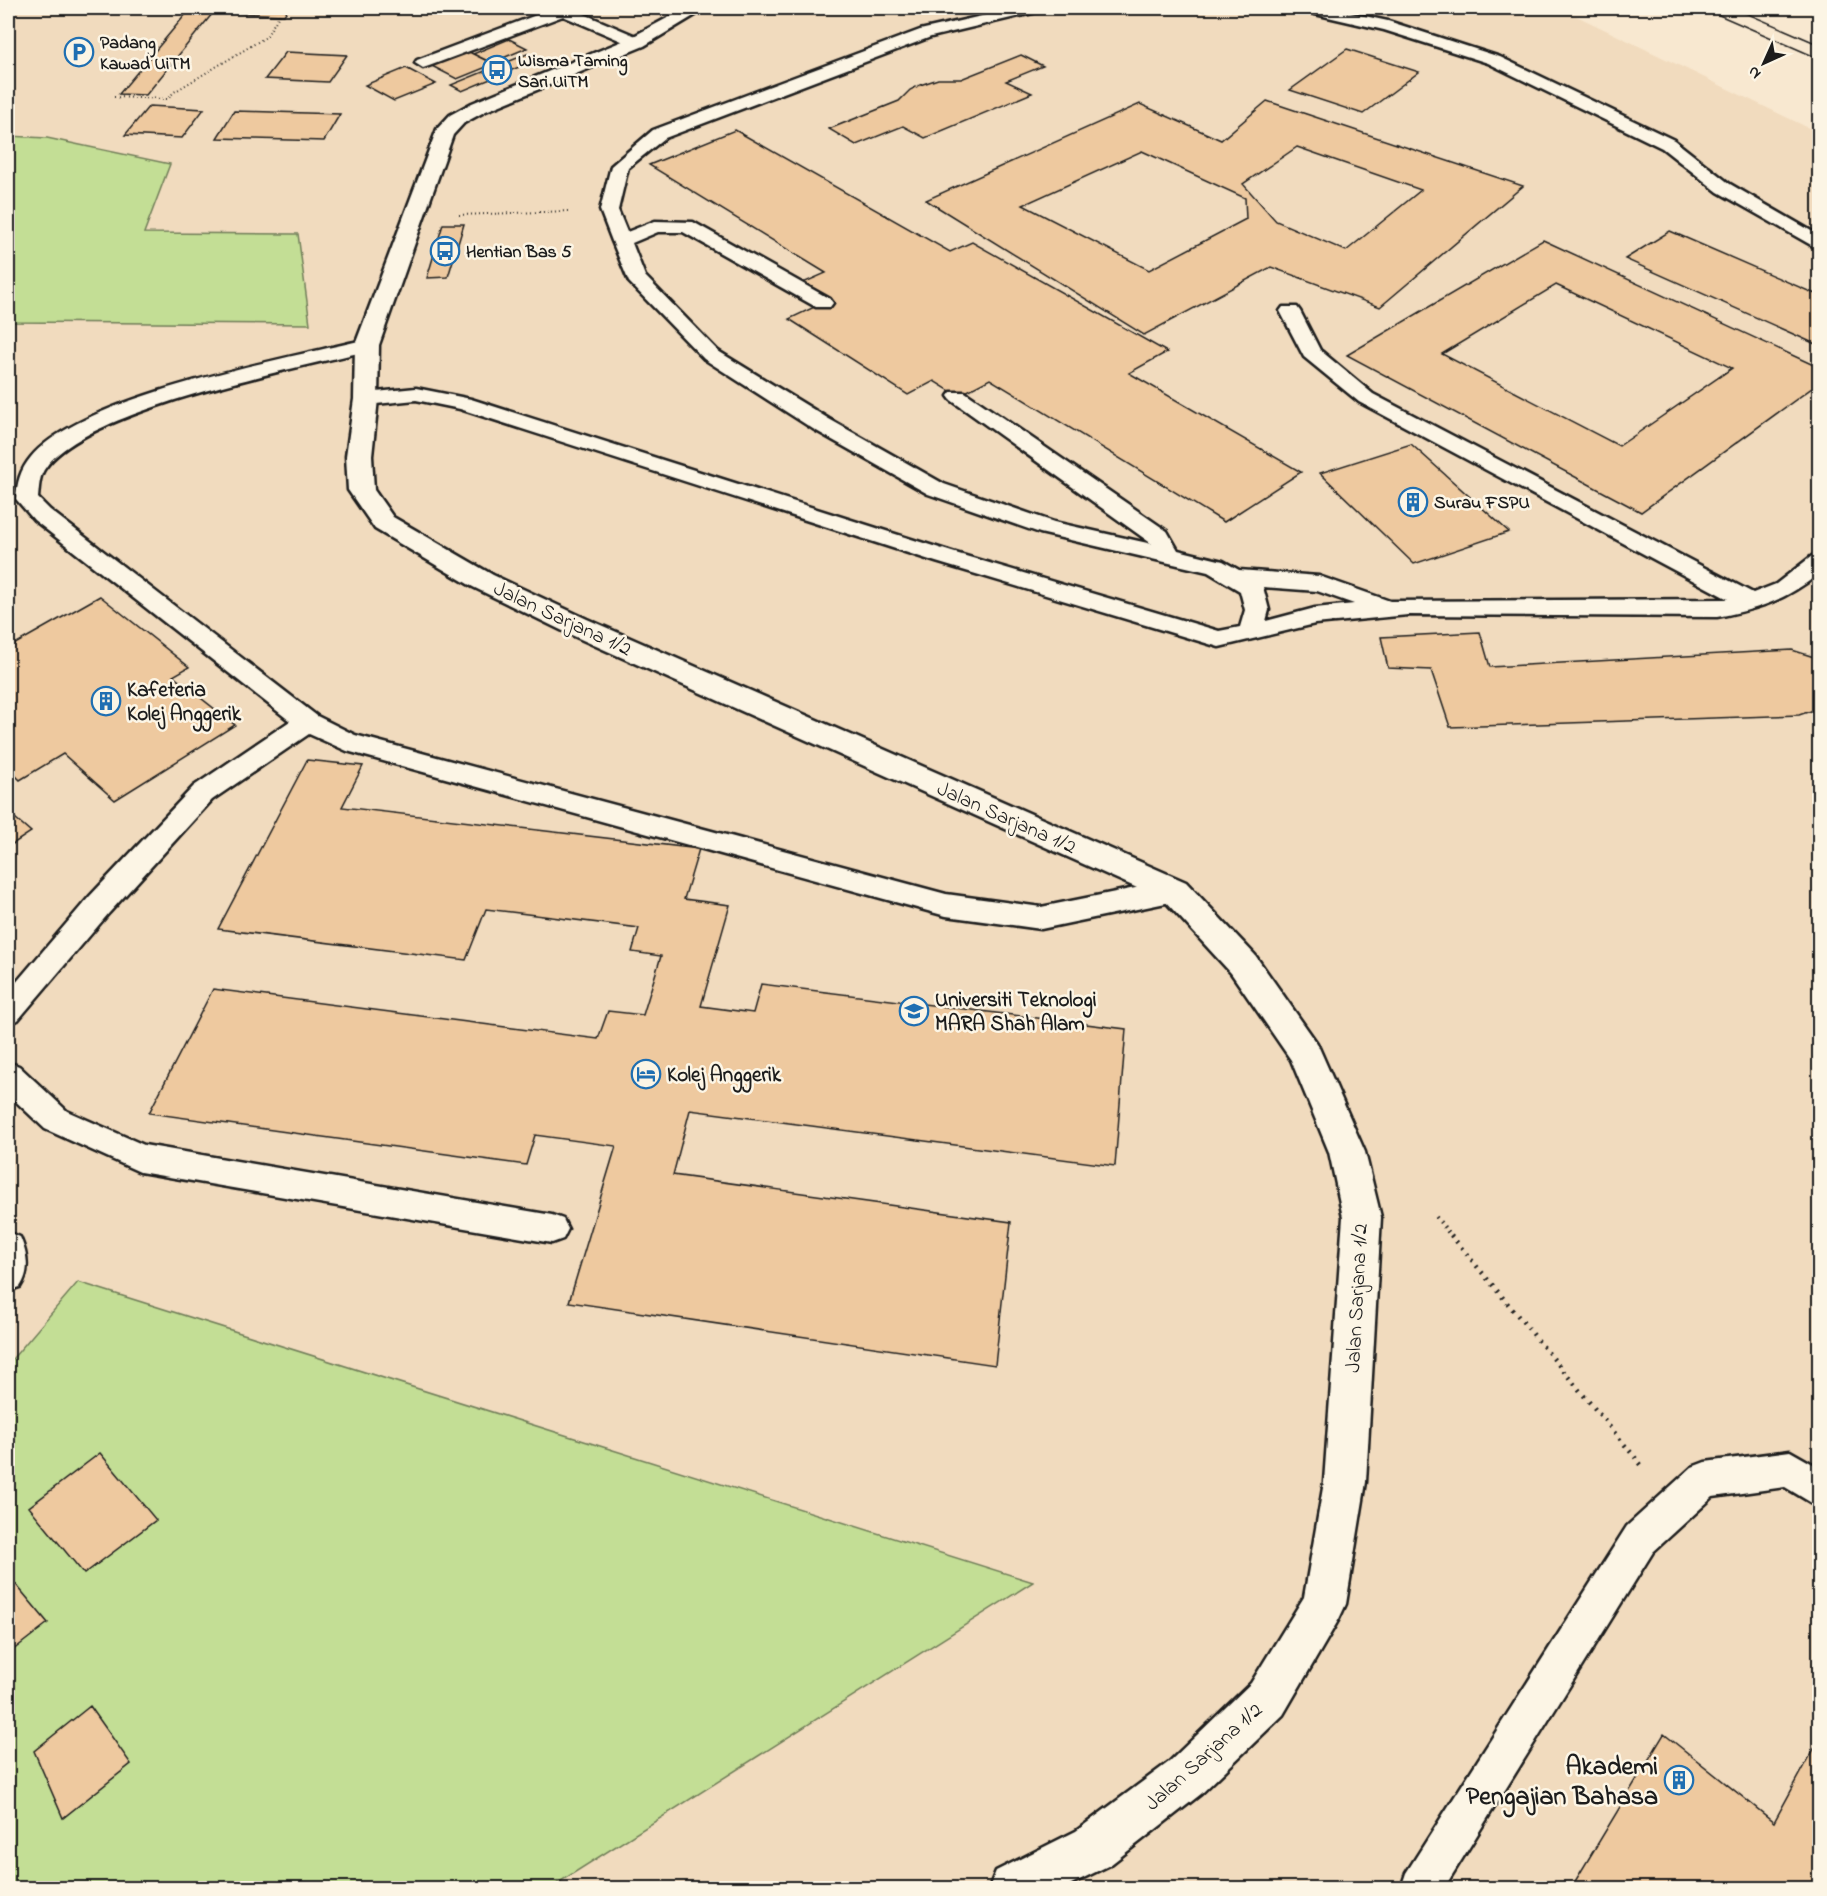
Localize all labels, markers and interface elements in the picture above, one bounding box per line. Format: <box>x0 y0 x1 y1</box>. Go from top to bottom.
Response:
place label: Padang Kawad UiTM <box>100 31 191 78</box>
north arrow <box>1734 33 1794 93</box>
parking icon: Padang Kawad UiTM <box>63 36 95 68</box>
place label: Wisma Taming Sari UiTM <box>518 49 628 96</box>
bus stop icon: Wisma Taming Sari UiTM <box>481 54 513 86</box>
text: N <box>1742 60 1767 85</box>
bus stop icon: Hentian Bas 5 <box>429 235 461 267</box>
place label: Hentian Bas 5 <box>466 240 572 266</box>
building icon: Surau FSPU <box>1397 486 1429 518</box>
place label: Surau FSPU <box>1434 491 1530 517</box>
street label: Jalan Sarjana 1/2 <box>488 575 636 665</box>
place label: Kafeteria Kolej Anggerik <box>127 676 242 732</box>
building icon: Kafeteria Kolej Anggerik <box>90 685 122 717</box>
street label: Jalan Sarjana 1/2 <box>932 775 1081 863</box>
place label: Universiti Teknologi MARA Shah Alam <box>935 986 1097 1040</box>
school or university icon: Universiti Teknologi MARA Shah Alam <box>898 995 930 1027</box>
hotel icon: Kolej Anggerik <box>630 1058 662 1090</box>
place label: Kolej Anggerik <box>667 1061 782 1093</box>
street label: Jalan Sarjana 1/2 <box>1339 1223 1377 1374</box>
street label: Jalan Sarjana 1/2 <box>1139 1696 1270 1819</box>
place label: Akademi Pengajian Bahasa <box>1466 1749 1658 1818</box>
building icon: Akademi Pengajian Bahasa <box>1663 1764 1695 1796</box>

